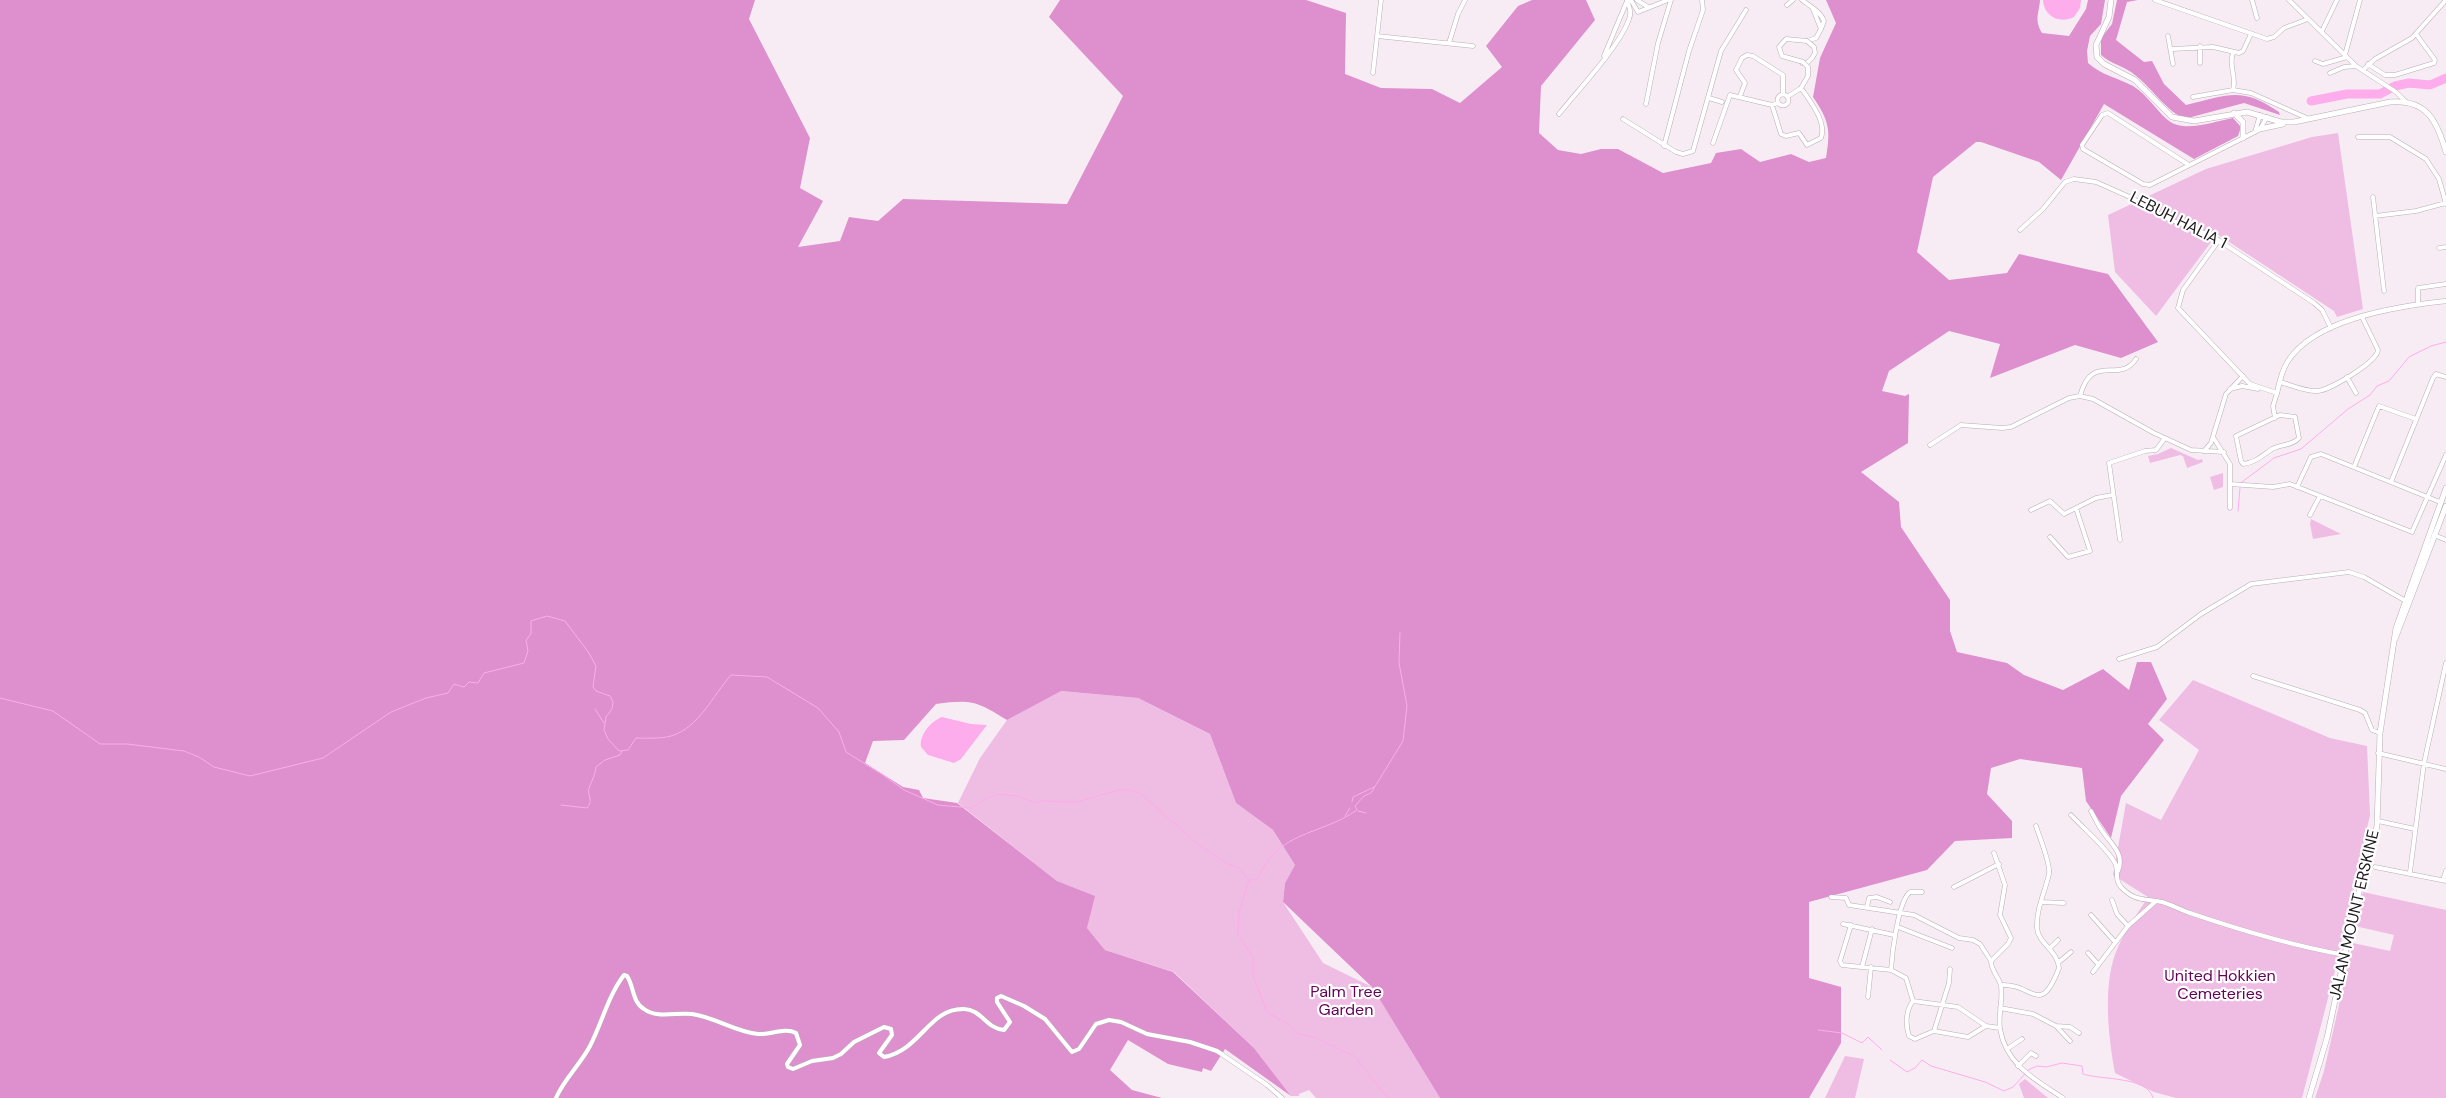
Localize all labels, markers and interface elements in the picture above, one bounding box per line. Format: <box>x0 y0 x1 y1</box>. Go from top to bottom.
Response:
street label: LEBUH HALIA 1 <box>2126 188 2230 254</box>
street label: JALAN MOUNT ERSKINE <box>2326 828 2384 1002</box>
park label: United Hokkien Cemeteries <box>2164 967 2276 1005</box>
park label: Palm Tree Garden <box>1310 983 1382 1021</box>

